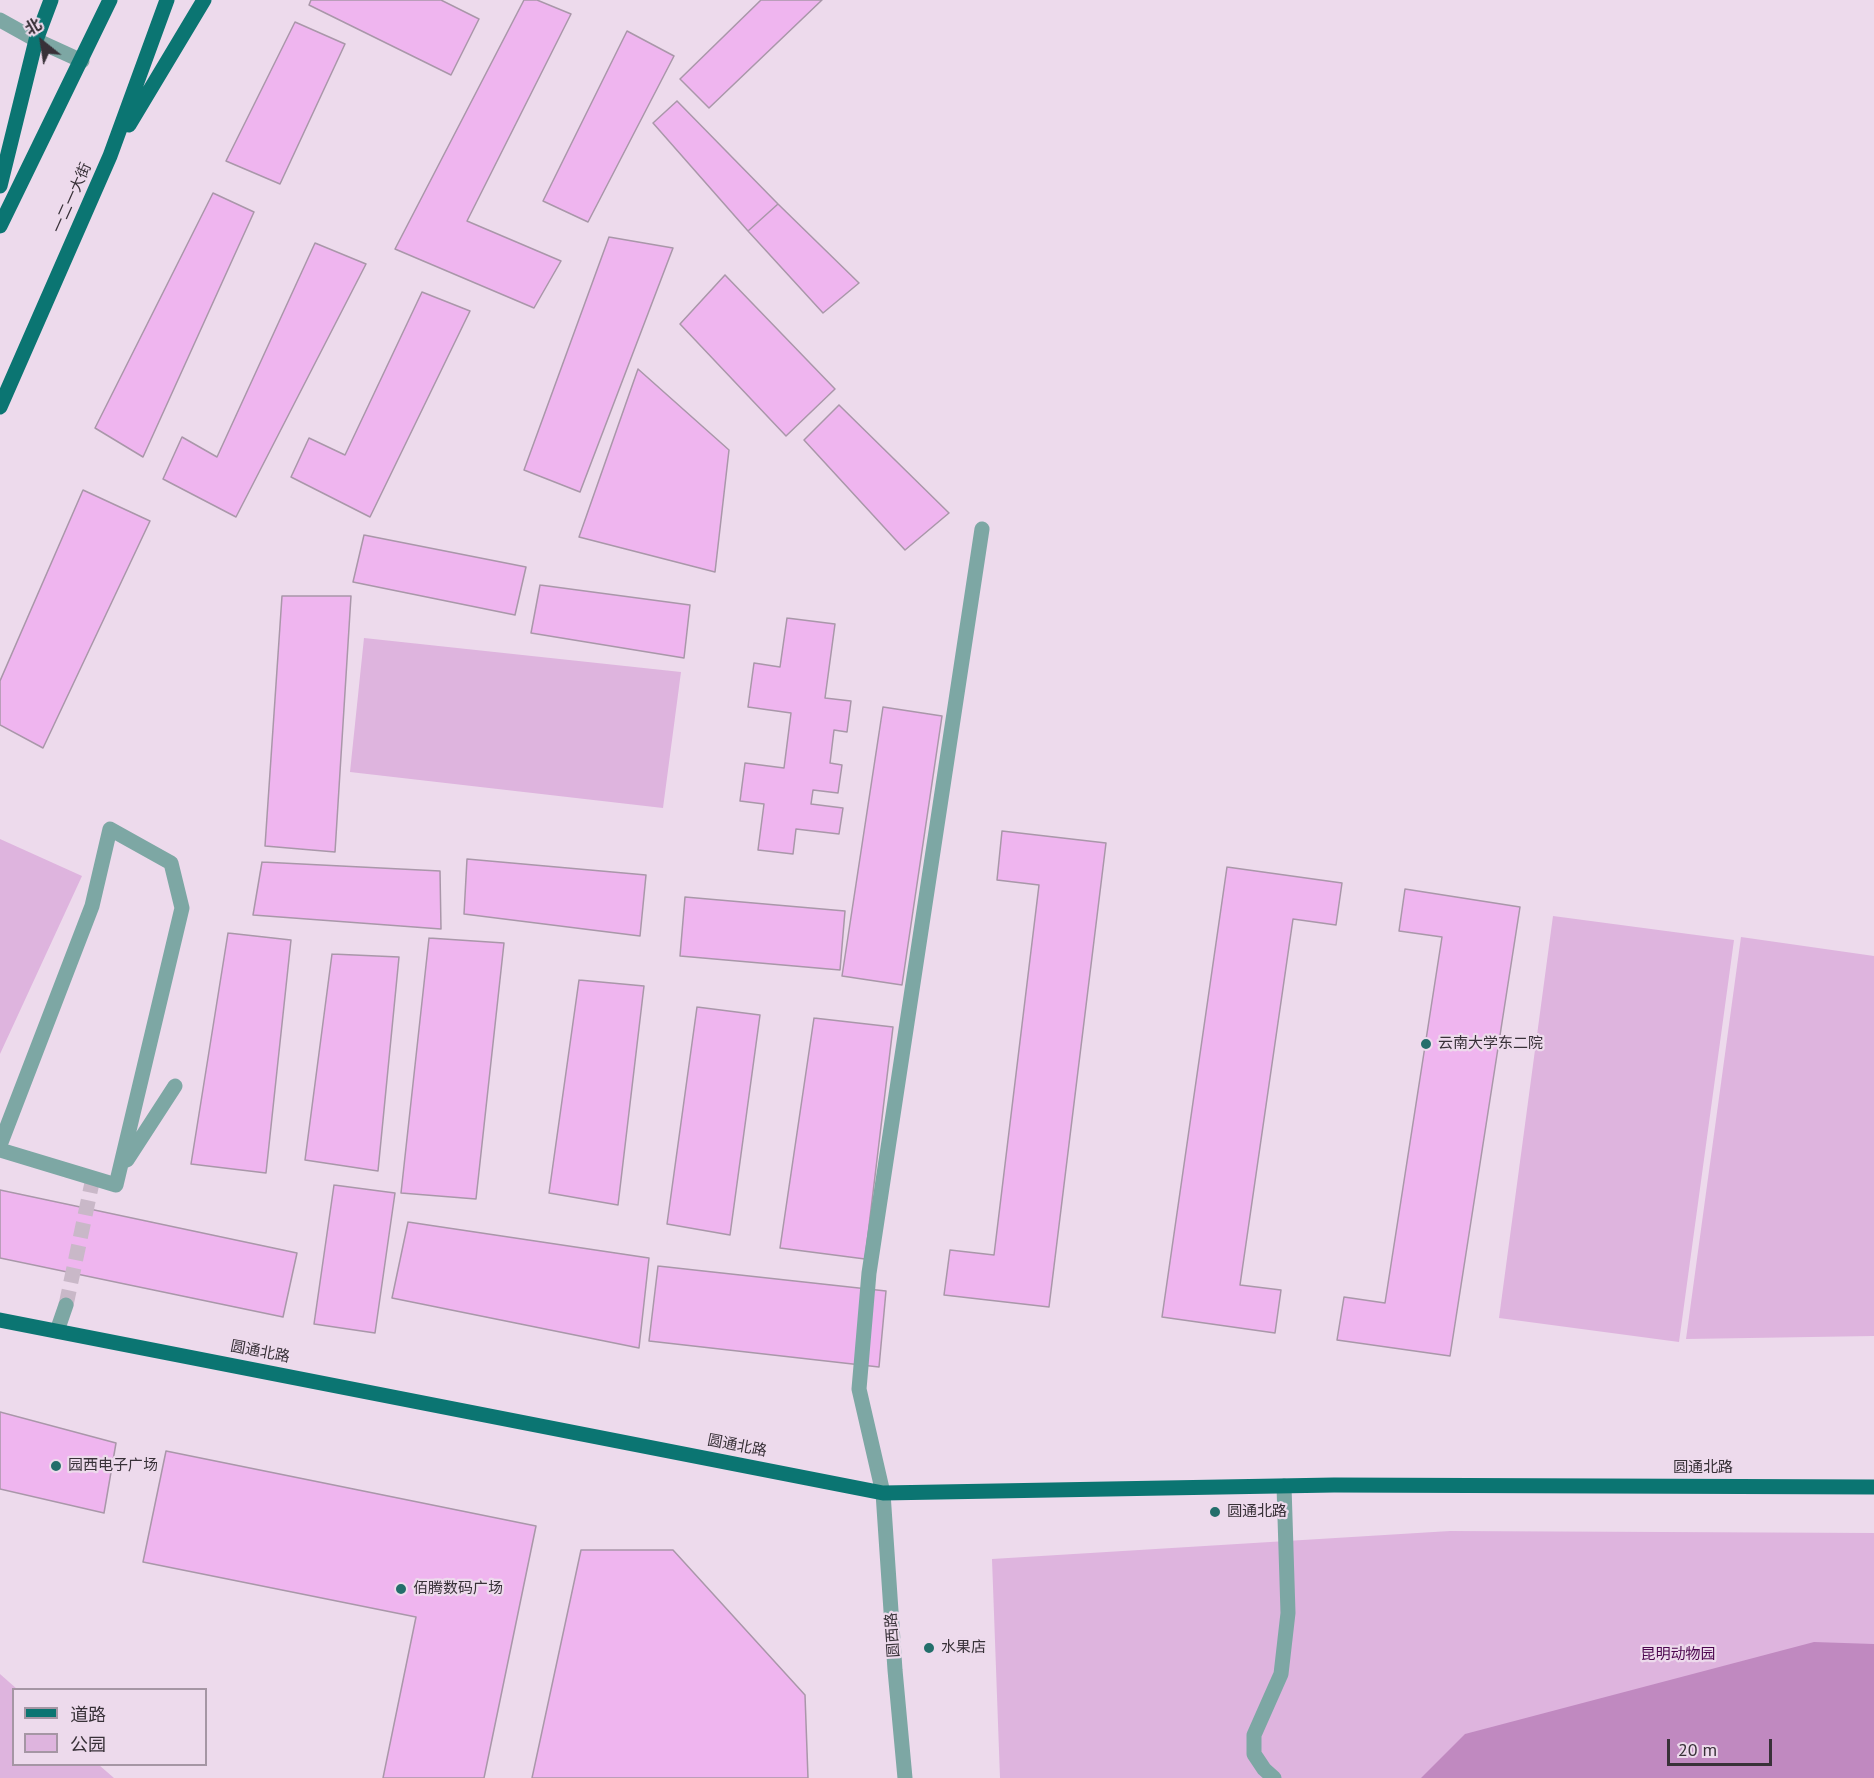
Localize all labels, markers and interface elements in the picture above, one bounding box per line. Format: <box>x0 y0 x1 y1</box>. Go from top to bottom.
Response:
north arrow <box>12 12 72 72</box>
text: 北 <box>21 14 45 39</box>
street label: 一二一大街 <box>49 160 95 236</box>
place label: 云南大学东二院 <box>1438 1035 1543 1053</box>
marker: 云南大学东二院 <box>1419 1037 1433 1051</box>
street label: 圆通北路 <box>229 1337 291 1367</box>
street label: 圆通北路 <box>706 1431 768 1461</box>
place label: 园西电子广场 <box>68 1457 158 1475</box>
marker: 园西电子广场 <box>49 1459 63 1473</box>
street label: 圆通北路 <box>1673 1459 1733 1477</box>
place label: 圆通北路 <box>1227 1503 1287 1521</box>
marker: 圆通北路 <box>1208 1505 1222 1519</box>
place label: 佰腾数码广场 <box>413 1580 503 1598</box>
marker: 佰腾数码广场 <box>394 1582 408 1596</box>
street label: 圆西路 <box>882 1612 904 1658</box>
place label: 水果店 <box>941 1639 986 1657</box>
marker: 水果店 <box>922 1641 936 1655</box>
park label: 昆明动物园 <box>1641 1646 1715 1664</box>
legend <box>12 1688 207 1766</box>
text: 道路 <box>70 1703 106 1726</box>
scale bar <box>1670 1727 1775 1765</box>
text: 公园 <box>70 1733 106 1756</box>
text: 20 m <box>1678 1738 1717 1761</box>

